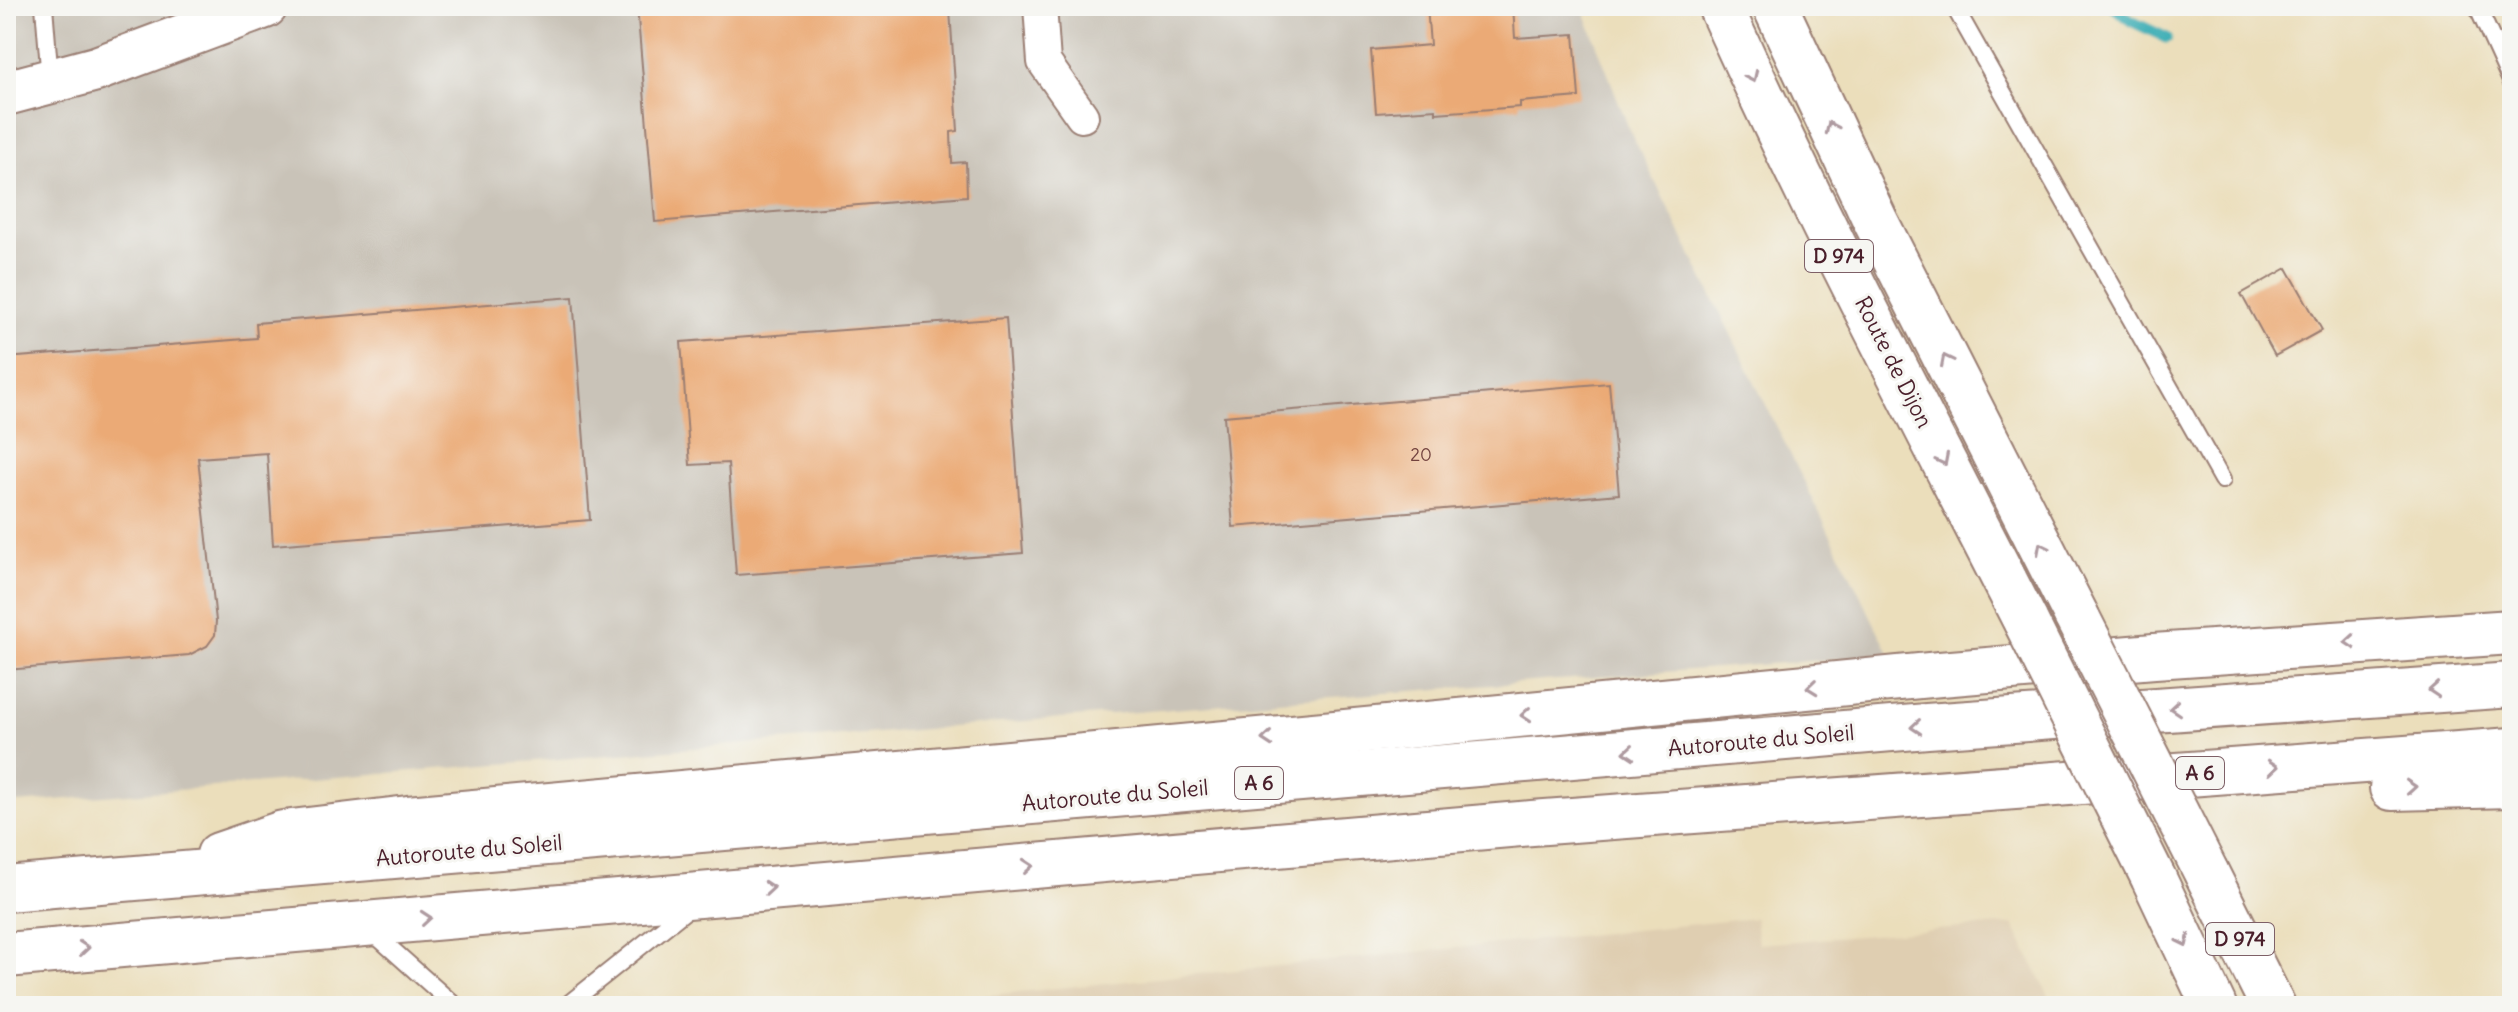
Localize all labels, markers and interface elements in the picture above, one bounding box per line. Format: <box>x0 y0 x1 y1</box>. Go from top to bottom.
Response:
one-way arrow <box>1742 69 1758 83</box>
one-way arrow <box>1825 120 1841 135</box>
road number: D 974 <box>1805 240 1873 272</box>
street label: Route de Dijon <box>1849 292 1939 432</box>
one-way arrow <box>1940 353 1955 368</box>
house number: 20 <box>1410 443 1432 466</box>
one-way arrow <box>1934 451 1949 466</box>
one-way arrow <box>2036 542 2051 556</box>
one-way arrow <box>2343 633 2356 650</box>
one-way arrow <box>1805 679 1818 696</box>
one-way arrow <box>2427 681 2440 698</box>
one-way arrow <box>2168 699 2181 716</box>
one-way arrow <box>1519 706 1532 723</box>
street label: Autoroute du Soleil <box>1667 718 1855 762</box>
one-way arrow <box>1909 718 1922 735</box>
one-way arrow <box>1260 730 1273 747</box>
one-way arrow <box>1622 743 1635 760</box>
road number: A 6 <box>2176 757 2224 789</box>
one-way arrow <box>2267 759 2280 776</box>
road number: A 6 <box>1235 767 1283 799</box>
street label: Autoroute du Soleil <box>1021 773 1209 817</box>
one-way arrow <box>2405 779 2418 796</box>
street label: Autoroute du Soleil <box>375 828 563 872</box>
one-way arrow <box>1022 858 1035 875</box>
one-way arrow <box>763 880 776 897</box>
one-way arrow <box>420 910 433 927</box>
road number: D 974 <box>2206 923 2274 955</box>
one-way arrow <box>2174 933 2189 948</box>
one-way arrow <box>78 940 91 957</box>

